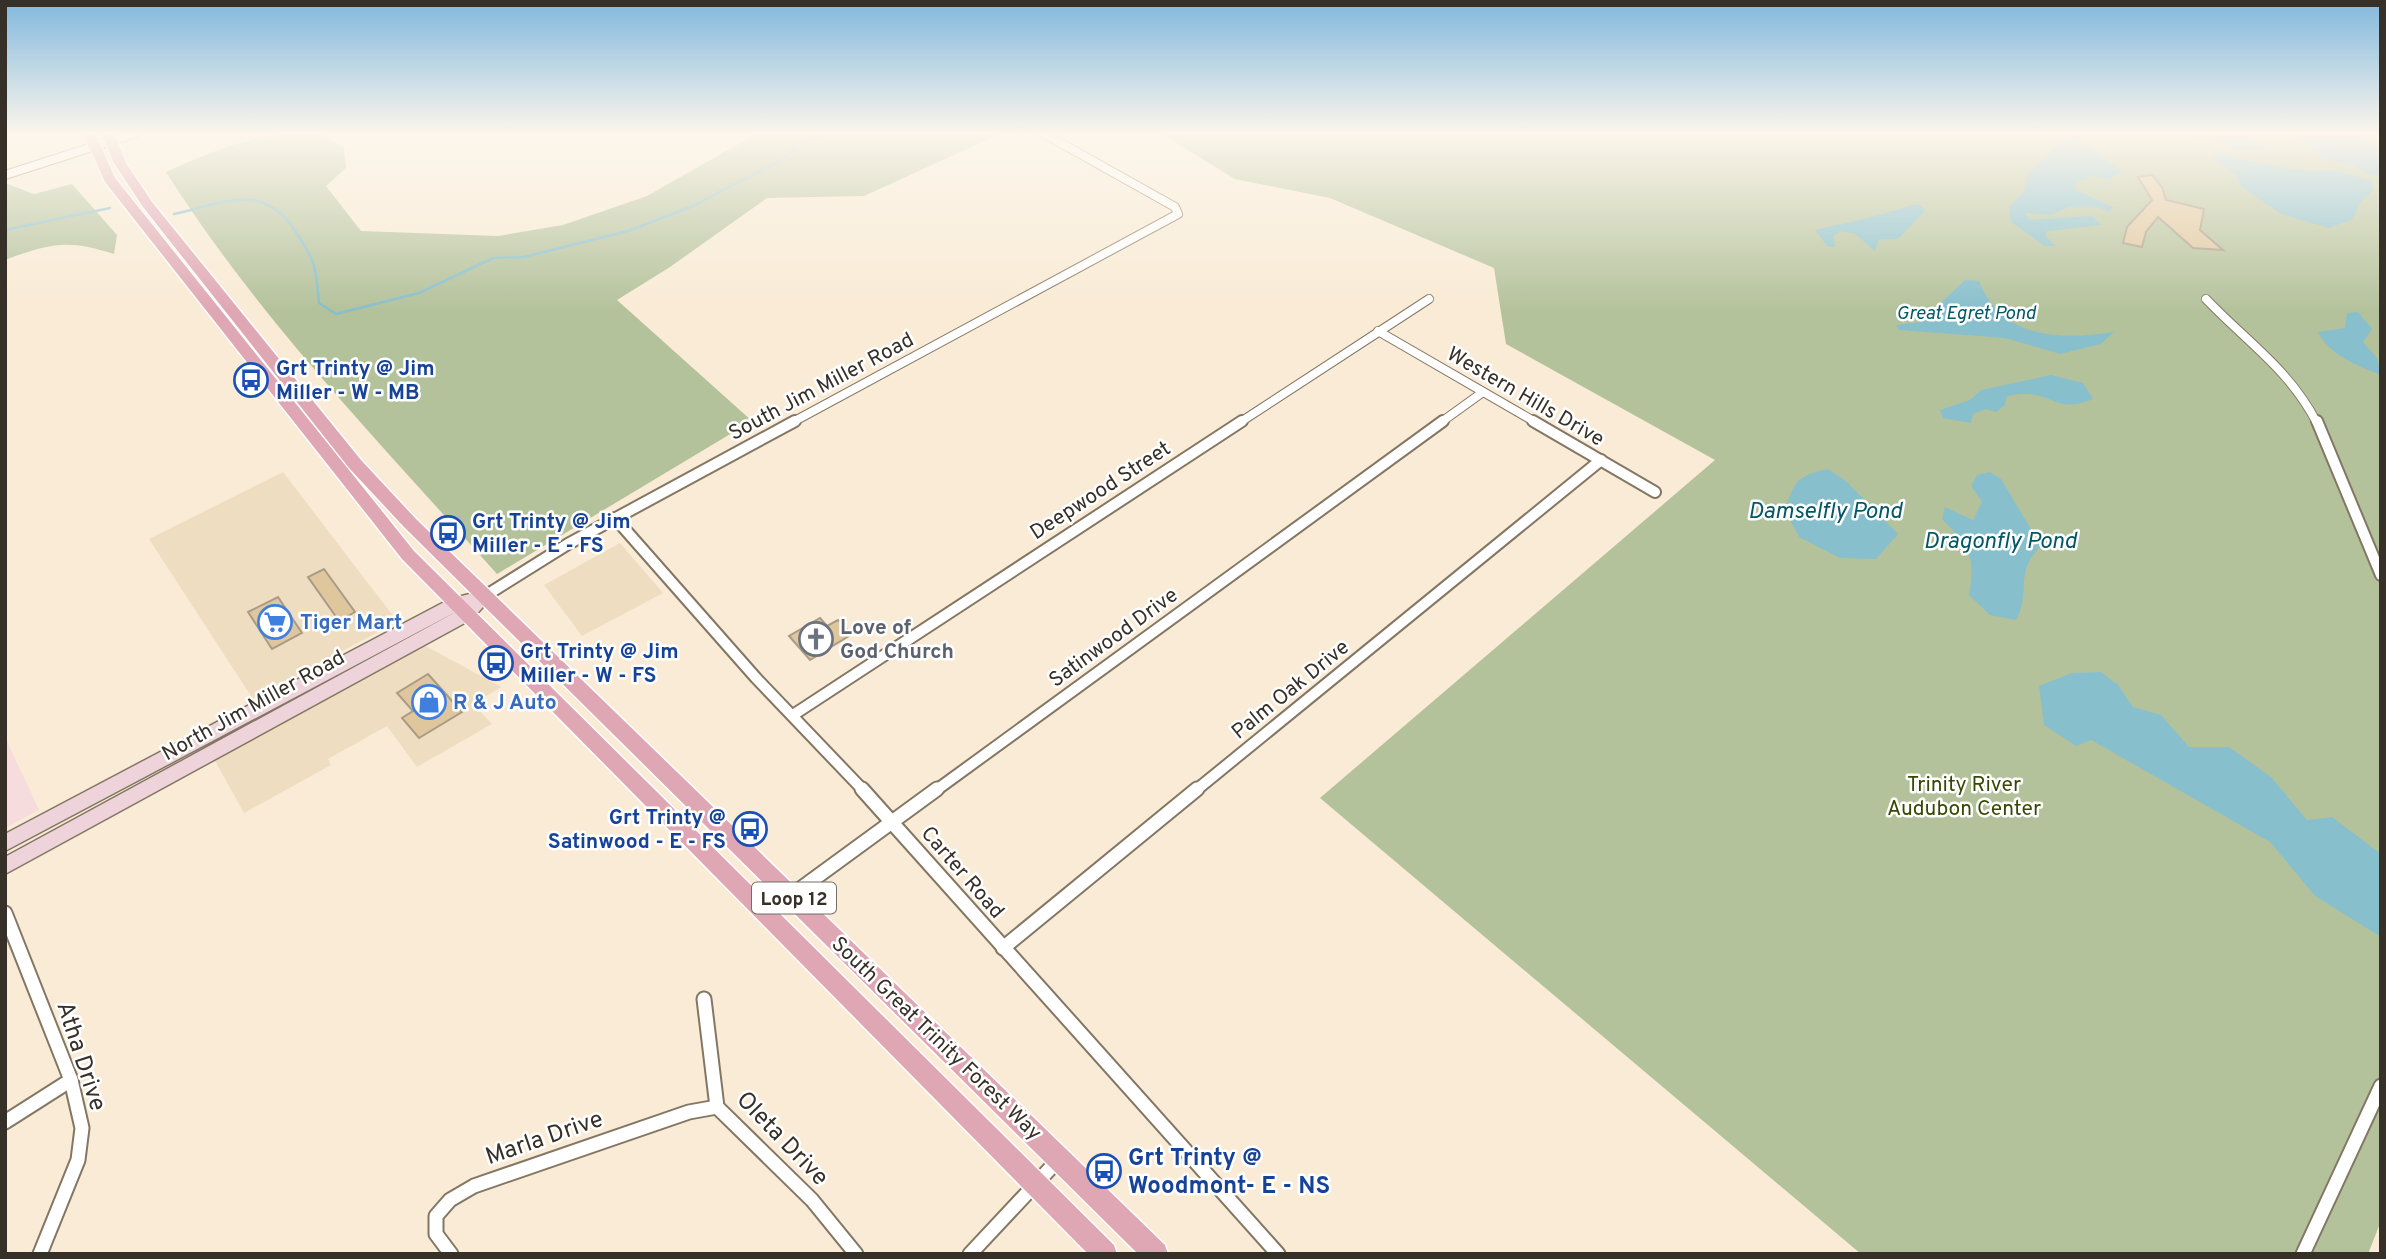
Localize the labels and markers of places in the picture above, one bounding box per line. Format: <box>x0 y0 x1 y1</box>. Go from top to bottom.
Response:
place label: Grt Trinty @ Jim Miller - W - MB <box>276 356 435 407</box>
bus stop icon: Grt Trinty @ Jim Miller - W - MB <box>232 361 270 399</box>
place label: Grt Trinty @ Jim Miller - E - FS <box>472 509 631 560</box>
bus stop icon: Grt Trinty @ Jim Miller - E - FS <box>429 514 467 552</box>
supermarket icon: Tiger Mart <box>256 603 294 641</box>
place label: Tiger Mart <box>300 610 402 637</box>
place label: Love of God Church <box>840 615 954 666</box>
church icon: Love of God Church <box>797 620 835 658</box>
place label: Grt Trinty @ Jim Miller - W - FS <box>520 639 679 690</box>
bus stop icon: Grt Trinty @ Jim Miller - W - FS <box>477 644 515 682</box>
shop icon: R & J Auto <box>410 683 448 721</box>
place label: R & J Auto <box>453 690 557 717</box>
place label: Grt Trinty @ Satinwood - E - FS <box>548 805 726 856</box>
bus stop icon: Grt Trinty @ Satinwood - E - FS <box>731 810 769 848</box>
place label: Grt Trinty @ Woodmont- E - NS <box>1128 1144 1330 1202</box>
bus stop icon: Grt Trinty @ Woodmont- E - NS <box>1085 1152 1123 1190</box>

